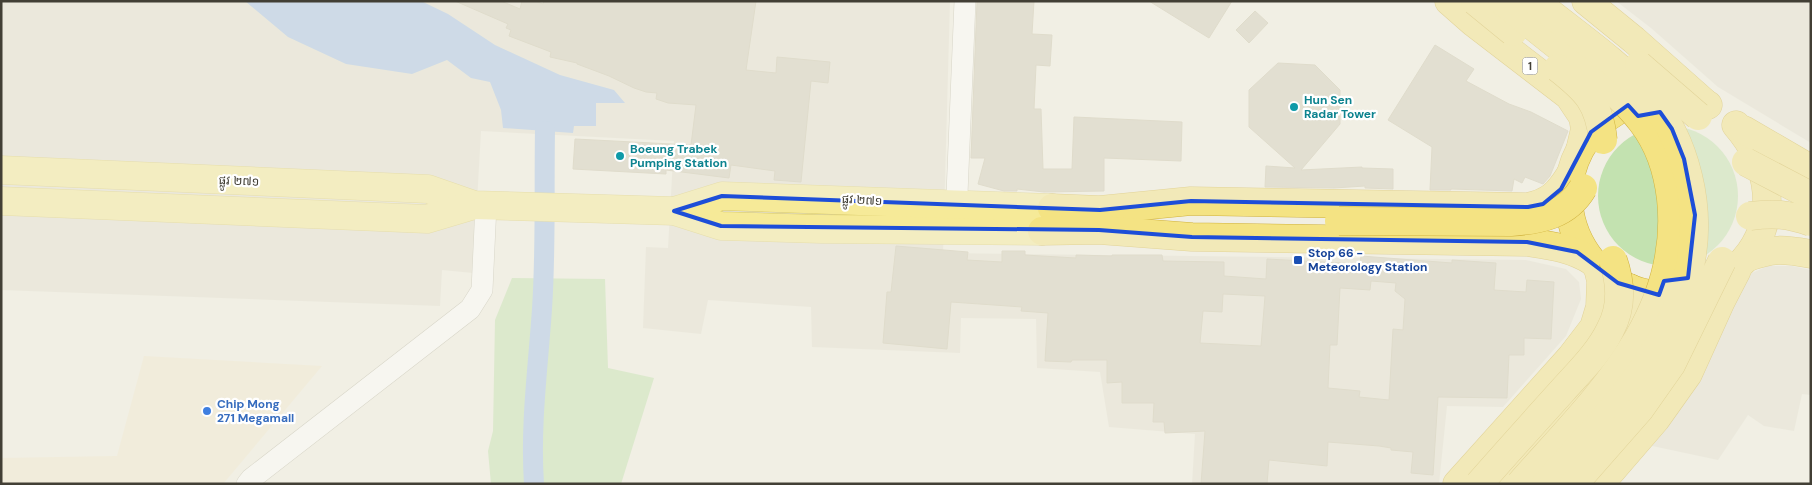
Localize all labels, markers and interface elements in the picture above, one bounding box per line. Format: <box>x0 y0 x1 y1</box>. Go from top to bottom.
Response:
road number: 1 <box>1522 58 1538 74</box>
place label: Hun Sen Radar Tower <box>1304 92 1376 122</box>
marker: Hun Sen Radar Tower <box>1288 101 1300 113</box>
place label: Boeung Trabek Pumping Station <box>630 141 727 171</box>
marker: Boeung Trabek Pumping Station <box>614 150 626 162</box>
street label: ផ្លូវ ២៧១ <box>218 172 260 192</box>
street label: ផ្លូវ ២៧១ <box>841 191 883 212</box>
place label: Stop 66 - Meteorology Station <box>1308 245 1427 275</box>
marker: Stop 66 - Meteorology Station <box>1292 254 1304 266</box>
place label: Chip Mong 271 Megamall <box>217 396 294 426</box>
marker: Chip Mong 271 Megamall <box>201 405 213 417</box>

